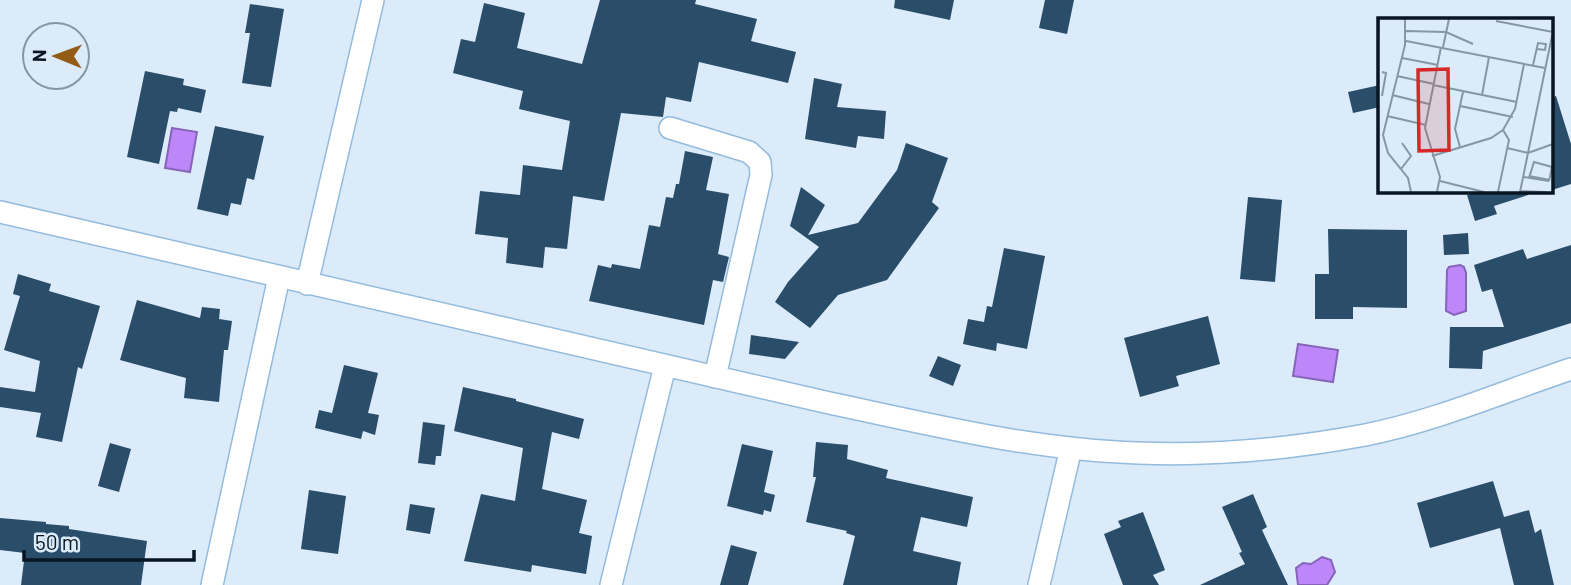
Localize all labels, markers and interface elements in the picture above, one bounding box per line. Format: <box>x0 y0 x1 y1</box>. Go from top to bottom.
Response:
inset map <box>1378 18 1554 192</box>
north arrow <box>21 21 91 91</box>
text: N <box>27 49 50 62</box>
scale bar <box>24 518 194 562</box>
text: 50 m <box>35 529 79 554</box>

